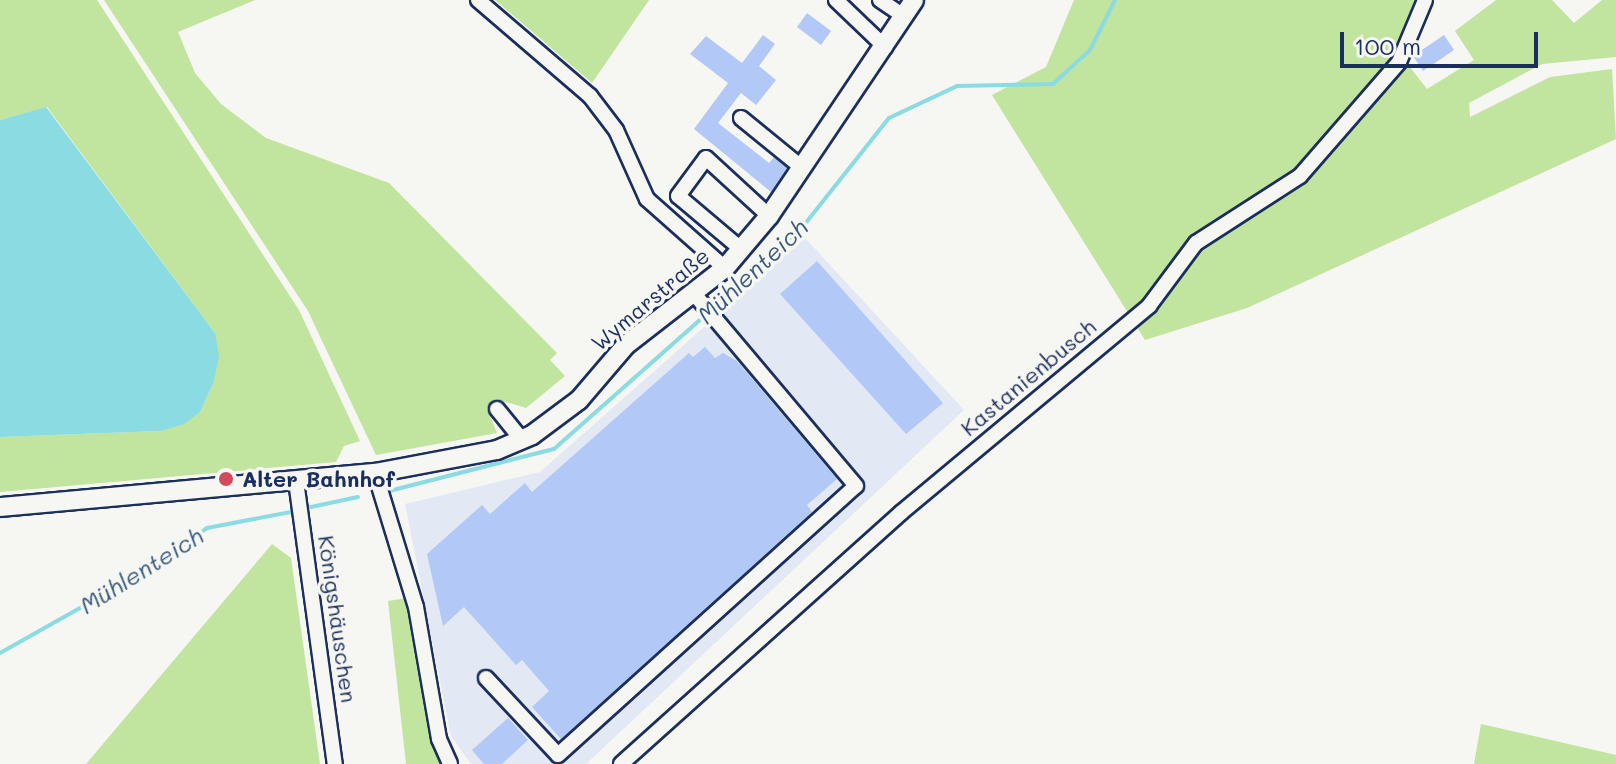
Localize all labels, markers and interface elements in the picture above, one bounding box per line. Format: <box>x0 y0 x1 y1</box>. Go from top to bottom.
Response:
scale bar <box>1344 16 1542 66</box>
text: 100 m <box>1354 30 1421 61</box>
water label: Mühlenteich <box>691 213 813 329</box>
street label: Wymarstraße <box>586 242 714 356</box>
street label: Kastanienbusch <box>955 313 1101 441</box>
place label: Alter Bahnhof <box>242 466 395 492</box>
marker: Alter Bahnhof <box>217 470 235 488</box>
water label: Mühlenteich <box>74 521 208 619</box>
street label: Königshäuschen <box>313 534 363 704</box>

